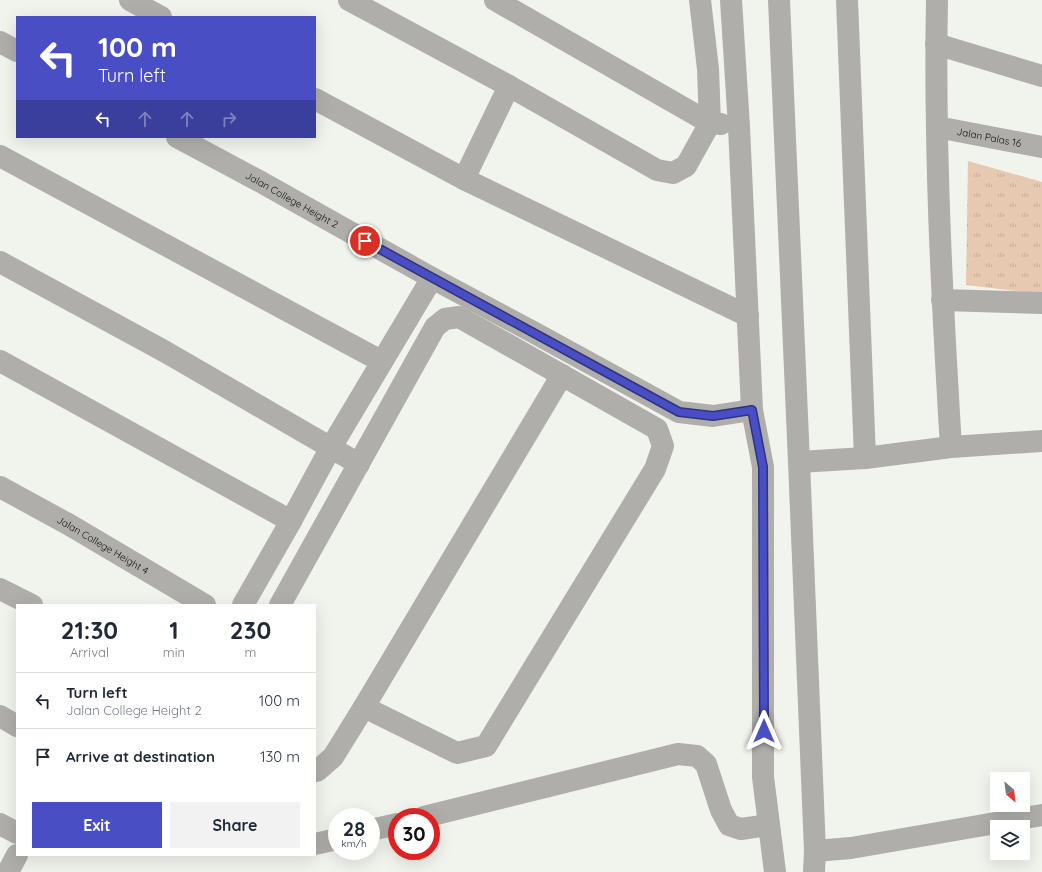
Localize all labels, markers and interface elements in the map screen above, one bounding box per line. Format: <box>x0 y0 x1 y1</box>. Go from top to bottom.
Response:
text: 100 m <box>98 29 177 64</box>
icon: left <box>32 32 84 84</box>
text: Turn left <box>98 64 166 87</box>
icon: left <box>92 108 114 130</box>
icon: ahead <box>134 108 156 130</box>
icon: ahead <box>176 108 198 130</box>
icon: right <box>218 108 240 130</box>
street label: Jalan Palas 16 <box>956 124 1023 150</box>
street label: Jalan College Height 2 <box>243 169 341 231</box>
pin <box>348 224 382 258</box>
icon: arrive <box>354 230 376 252</box>
street label: Jalan College Height 4 <box>55 513 151 577</box>
text: 21:30 <box>61 615 118 645</box>
text: 1 <box>169 615 179 645</box>
text: 230 <box>230 615 271 645</box>
text: Arrival <box>70 644 109 660</box>
text: min <box>163 644 185 660</box>
text: m <box>245 644 256 660</box>
text: Turn left <box>66 683 128 702</box>
icon: left <box>32 690 54 712</box>
text: 100 m <box>259 691 300 710</box>
text: Jalan College Height 2 <box>66 702 202 718</box>
position arrow <box>743 710 785 752</box>
icon: arrive <box>32 746 54 768</box>
text: Arrive at destination <box>66 747 215 766</box>
text: 130 m <box>260 747 300 766</box>
north arrow <box>990 772 1030 812</box>
map controls <box>990 772 1030 860</box>
button: Exit <box>32 802 162 848</box>
button: Share <box>170 802 300 848</box>
speed limit sign: 30 <box>388 808 440 860</box>
text: 28 <box>343 816 365 841</box>
button: layers <box>990 820 1030 860</box>
text: km/h <box>341 837 367 850</box>

